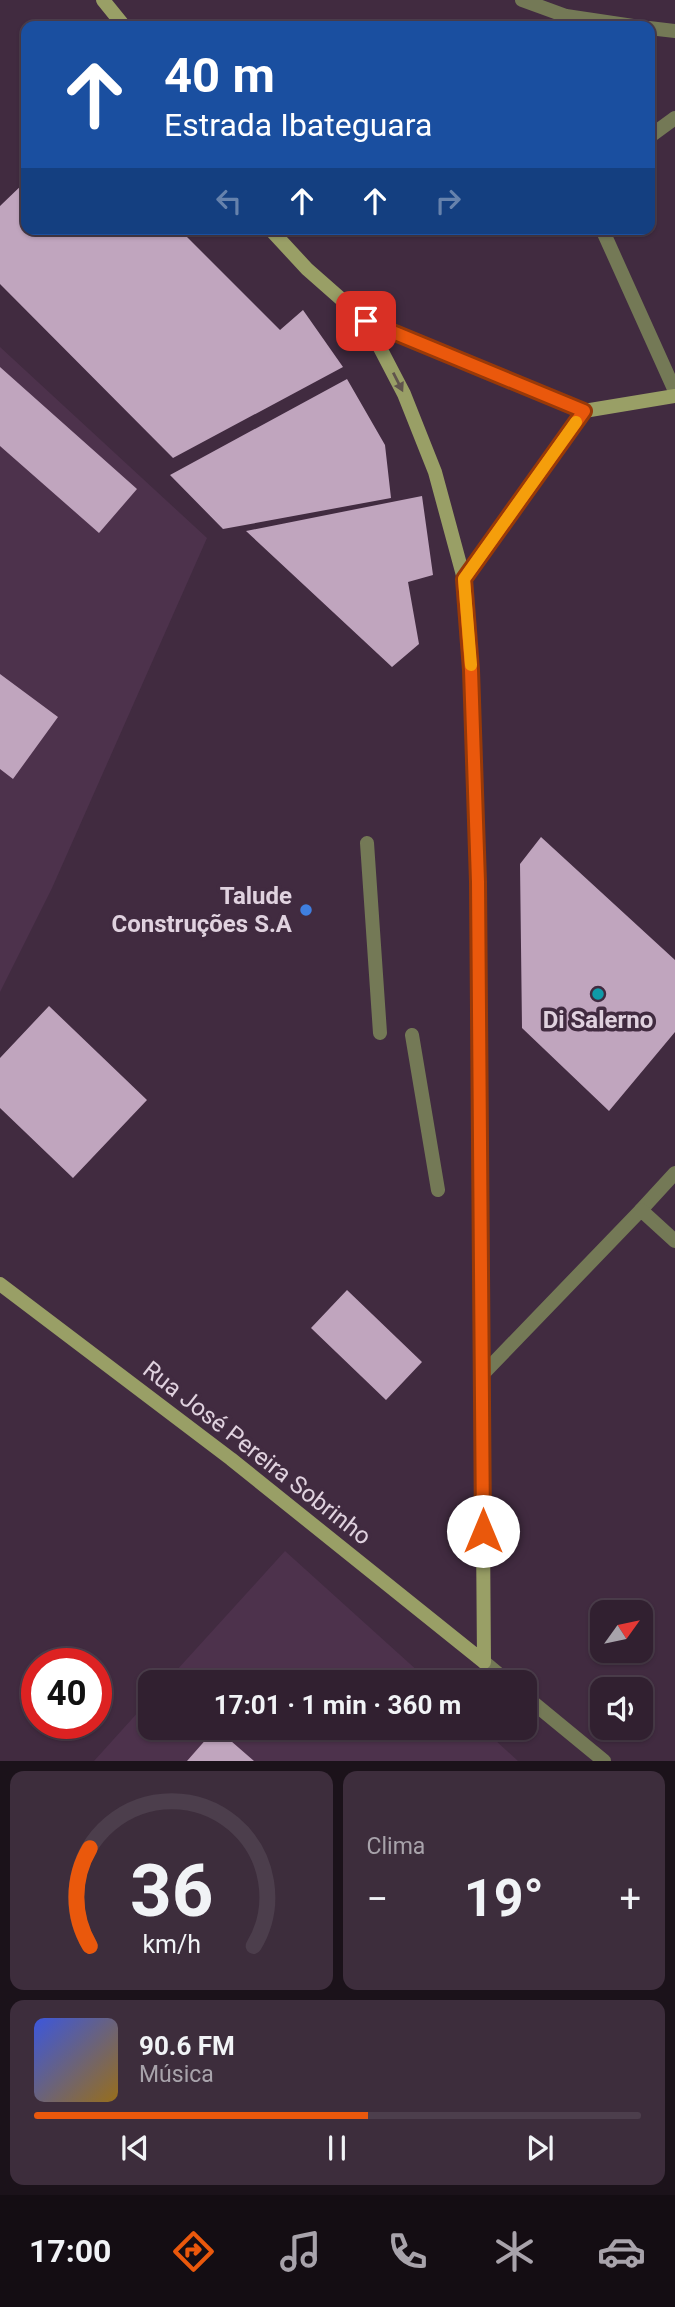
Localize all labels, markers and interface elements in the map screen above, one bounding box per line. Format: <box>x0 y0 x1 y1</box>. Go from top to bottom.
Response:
text: 40 m <box>164 47 275 104</box>
icon: ahead <box>49 49 140 140</box>
text: Estrada Ibateguara <box>164 106 432 144</box>
icon: left <box>210 182 248 220</box>
icon: ahead <box>283 182 321 220</box>
icon: ahead <box>356 182 394 220</box>
icon: right <box>429 182 467 220</box>
pin <box>336 291 396 351</box>
icon: arrive <box>347 302 385 340</box>
one-way arrow <box>392 372 403 392</box>
place label: Talude Construções S.A <box>111 882 293 938</box>
marker: Talude Construções S.A <box>298 902 314 918</box>
marker: Di Salerno <box>590 986 606 1002</box>
place label: Di Salerno <box>543 1006 653 1034</box>
street label: Rua José Pereira Sobrinho <box>137 1355 377 1551</box>
position arrow <box>446 1494 520 1568</box>
north arrow <box>590 1600 653 1662</box>
map controls <box>590 1600 653 1740</box>
speed limit sign: 40 <box>21 1648 112 1739</box>
button: sound <box>590 1677 653 1740</box>
text: 17:01 · 1 min · 360 m <box>214 1690 461 1720</box>
text: Clima <box>367 1833 425 1860</box>
text: 36 <box>129 1849 213 1935</box>
text: 19° <box>464 1868 544 1929</box>
text: − <box>367 1877 388 1921</box>
text: + <box>619 1877 641 1921</box>
text: km/h <box>142 1930 201 1959</box>
text: 90.6 FM <box>139 2031 235 2061</box>
text: Música <box>139 2061 214 2088</box>
icon: previous <box>116 2129 154 2167</box>
icon: pause <box>318 2129 356 2167</box>
icon: next <box>521 2129 559 2167</box>
icon: directions <box>169 2227 218 2276</box>
icon: music <box>276 2227 325 2276</box>
icon: phone <box>383 2227 432 2276</box>
icon: climate <box>490 2227 539 2276</box>
icon: car <box>597 2227 646 2276</box>
text: 17:00 <box>29 2232 111 2270</box>

